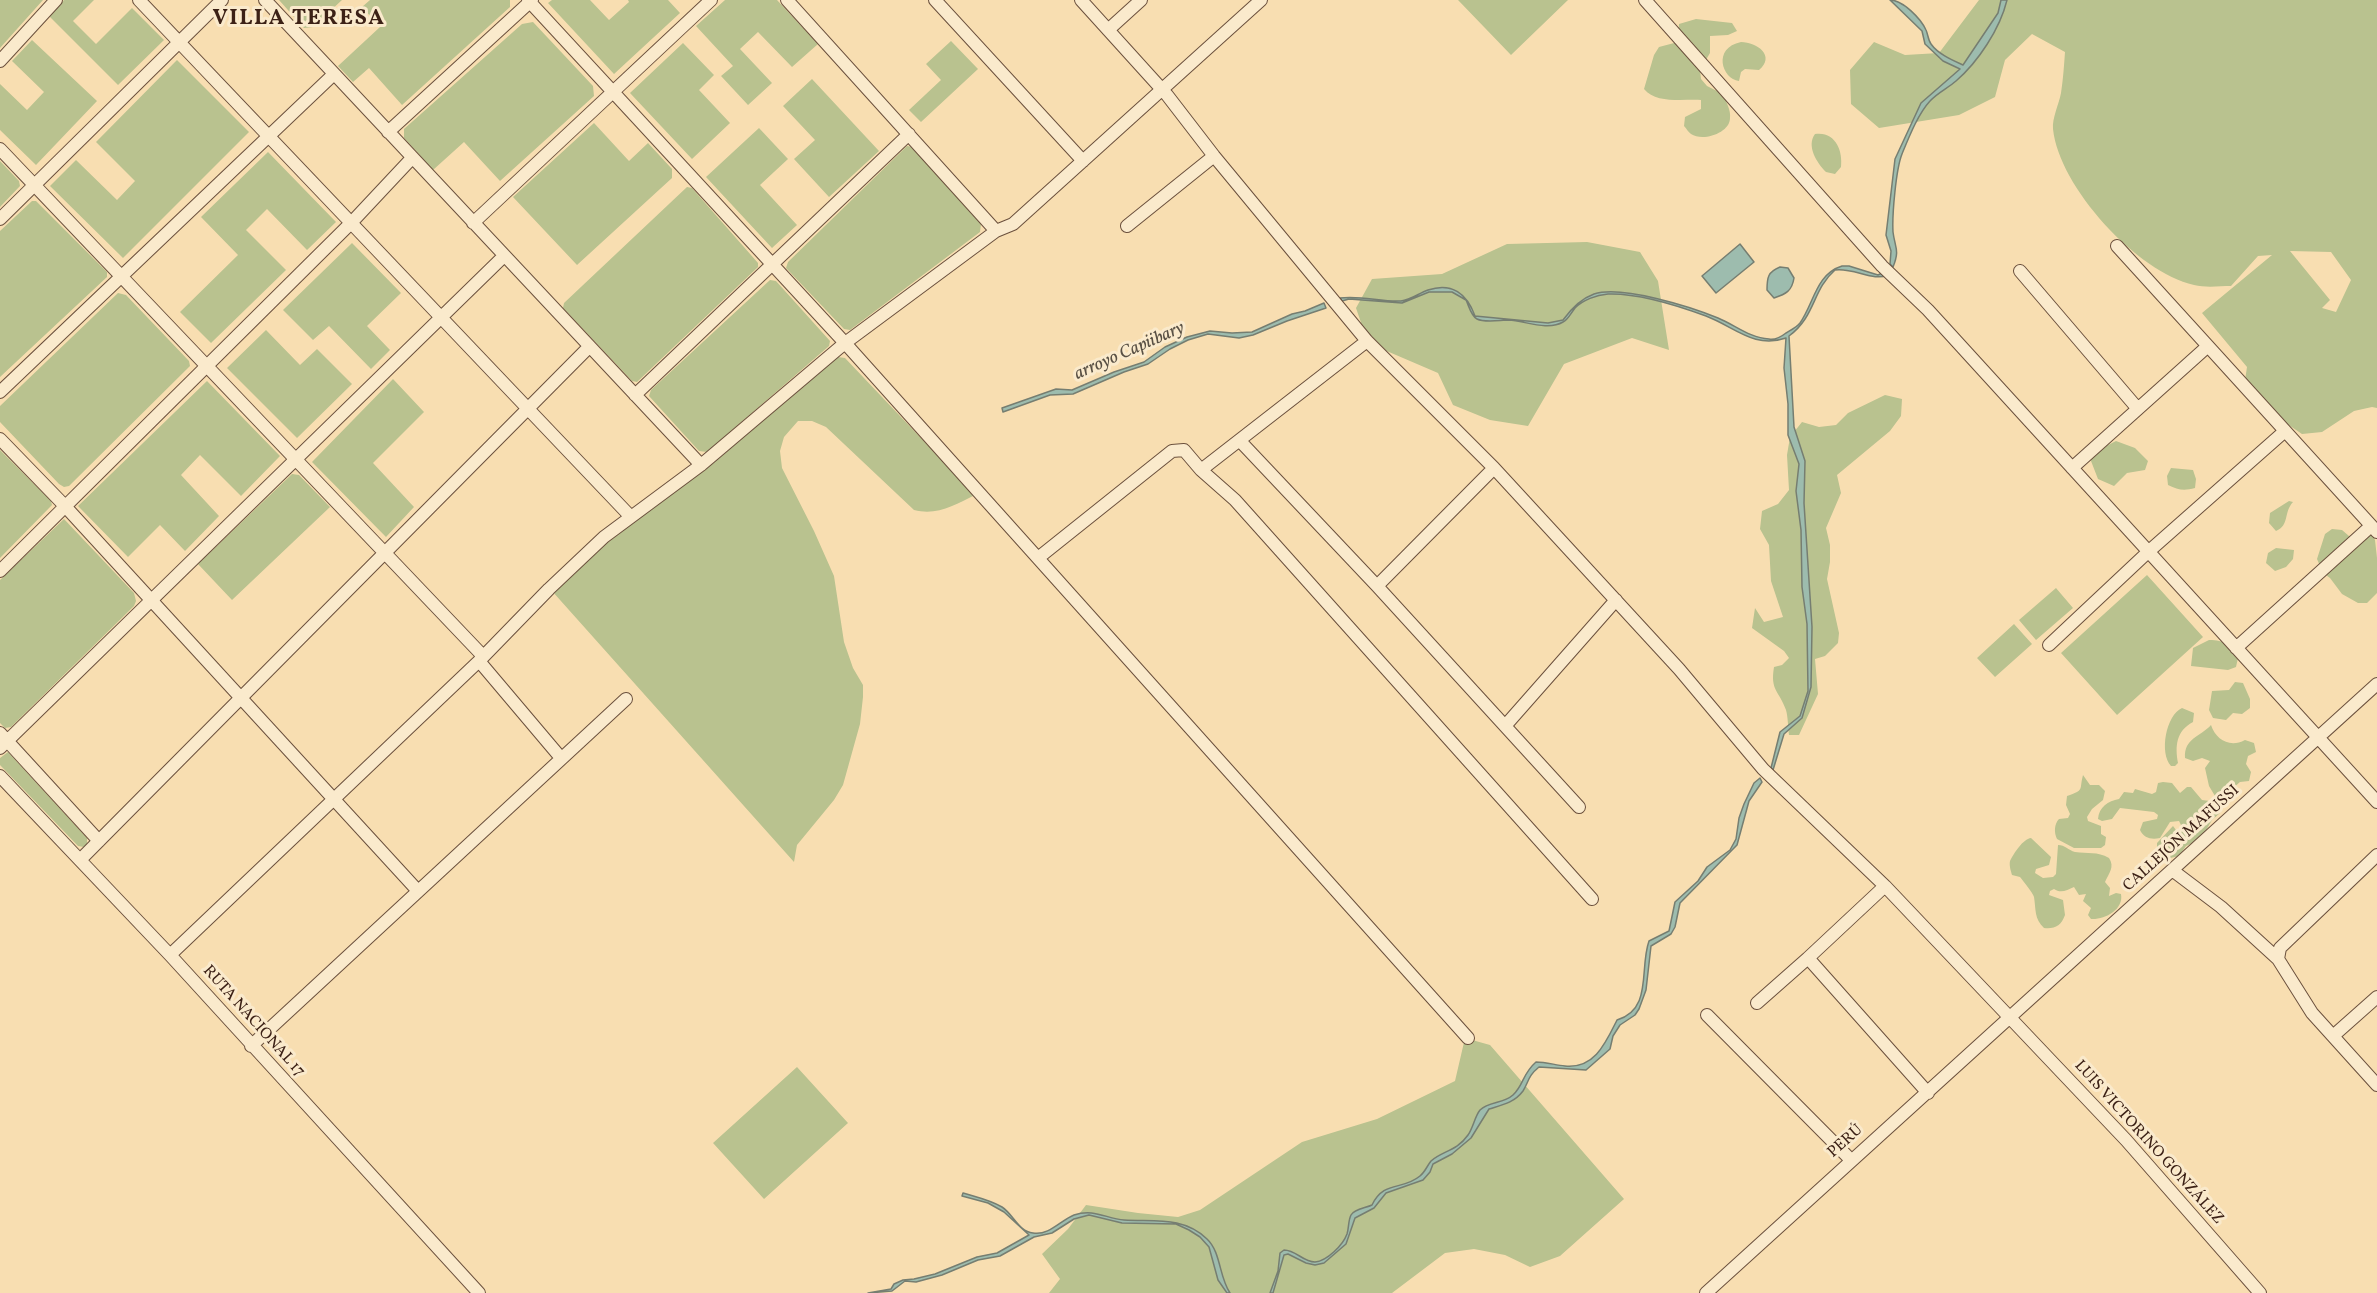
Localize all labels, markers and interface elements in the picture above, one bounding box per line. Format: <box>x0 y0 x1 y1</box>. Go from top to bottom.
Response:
district label: VILLA TERESA <box>213 7 385 33</box>
water label: arroyo Capiibary <box>1071 318 1189 386</box>
street label: CALLEJÓN MAFUSSI <box>2120 782 2244 896</box>
street label: RUTA NACIONAL 17 <box>198 962 308 1082</box>
street label: LUIS VICTORINO GONZÁLEZ <box>2069 1057 2227 1229</box>
street label: PERÚ <box>1824 1121 1868 1163</box>

